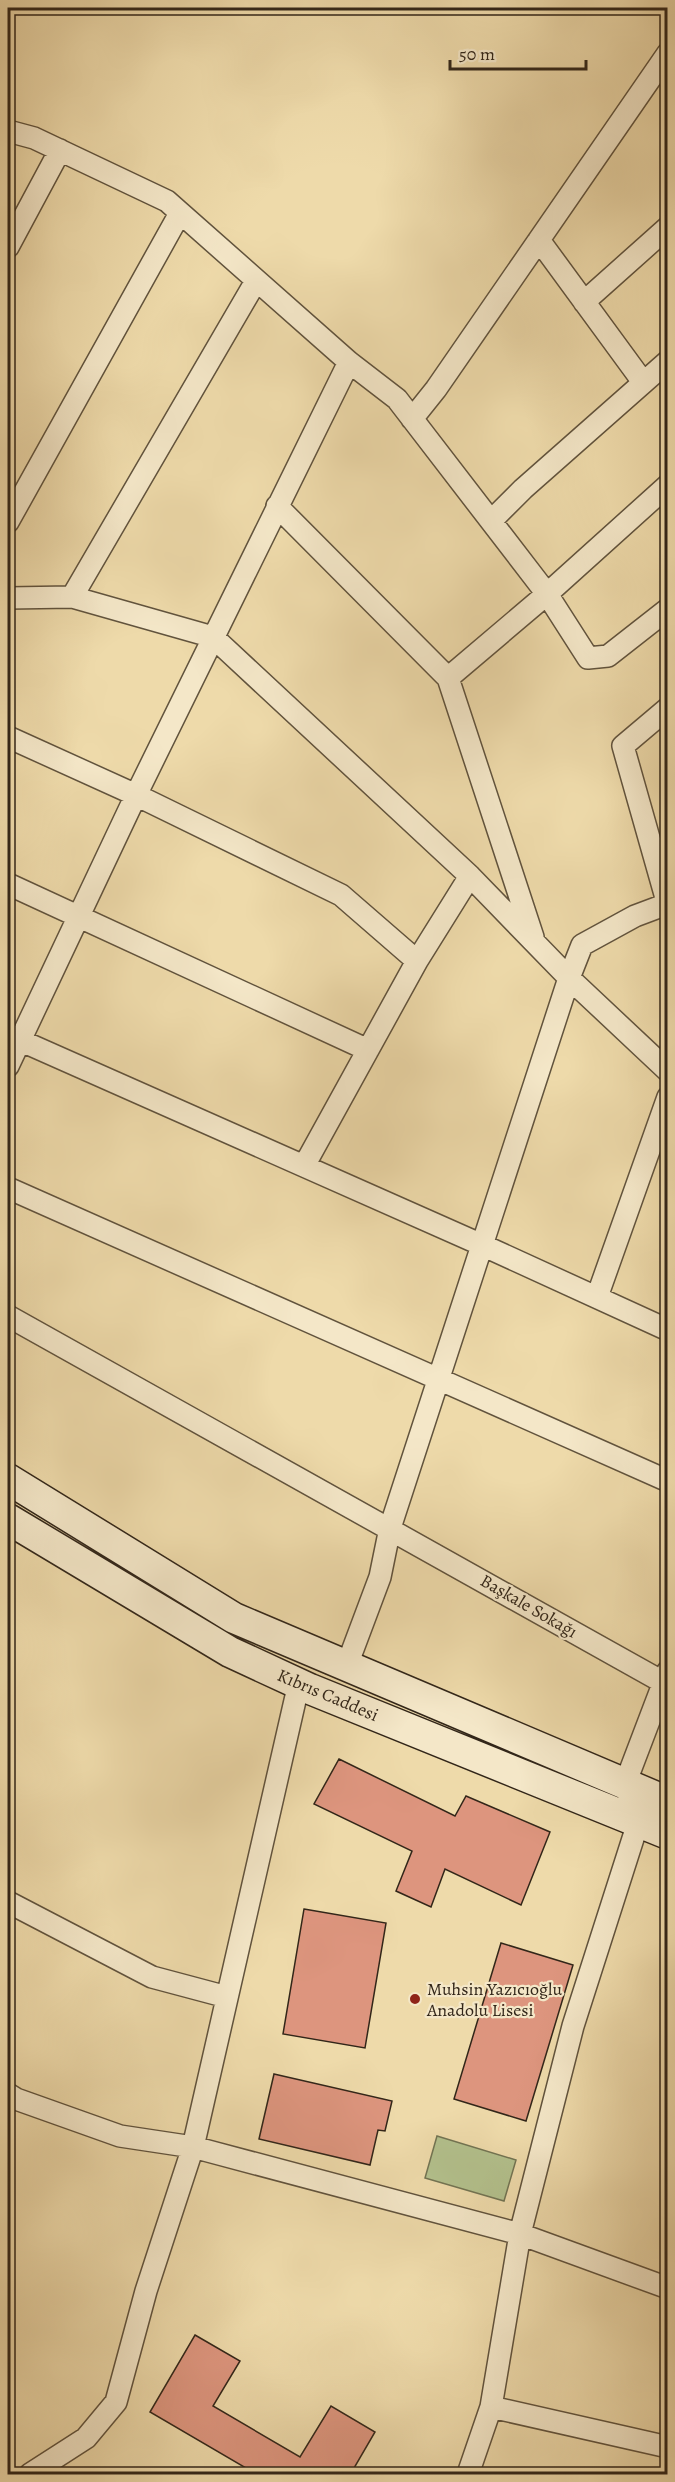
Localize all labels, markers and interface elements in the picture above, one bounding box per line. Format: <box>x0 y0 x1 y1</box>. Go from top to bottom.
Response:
scale bar <box>450 33 586 71</box>
text: 50 m <box>459 42 495 66</box>
street label: Başkale Sokağı <box>476 1568 582 1644</box>
street label: Kıbrıs Caddesi <box>274 1663 382 1727</box>
place label: Muhsin Yazıcıoğlu Anadolu Lisesi <box>426 1977 562 2022</box>
marker: Muhsin Yazıcıoğlu Anadolu Lisesi <box>408 1992 422 2006</box>

